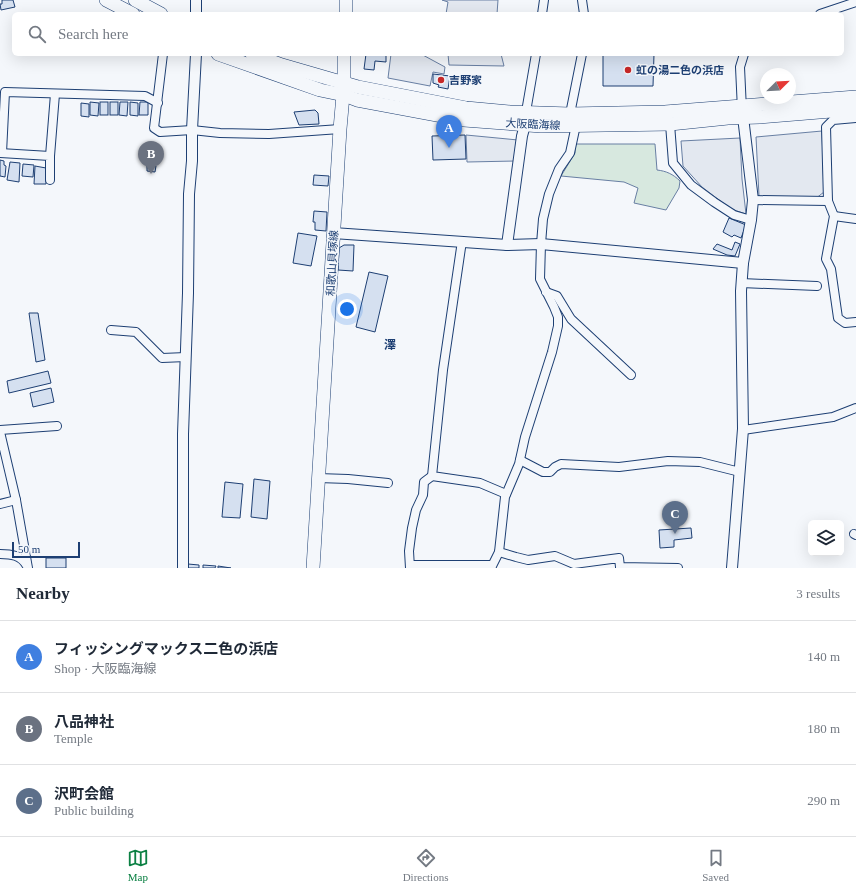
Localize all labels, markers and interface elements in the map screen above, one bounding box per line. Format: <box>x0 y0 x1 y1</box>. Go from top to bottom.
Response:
search box <box>12 12 844 56</box>
icon: search <box>26 23 48 45</box>
text: Search here <box>58 26 128 42</box>
place label: 虹の湯二色の浜店 <box>636 64 724 76</box>
marker: 虹の湯二色の浜店 <box>623 65 633 75</box>
north arrow <box>760 68 796 104</box>
place label: 吉野家 <box>449 74 482 86</box>
marker: 吉野家 <box>436 75 446 85</box>
pin: A <box>436 115 462 148</box>
street label: 大阪臨海線 <box>505 117 561 131</box>
pin: B <box>138 141 164 174</box>
street label: 和歌山貝塚線 <box>324 230 340 296</box>
your location <box>337 299 357 319</box>
district label: 澤 <box>384 338 396 352</box>
pin: C <box>662 501 688 534</box>
map controls <box>808 520 844 556</box>
button: layers <box>808 520 844 556</box>
scale bar <box>12 540 80 559</box>
text: 50 m <box>18 543 40 555</box>
text: Nearby <box>16 584 70 603</box>
text: 3 results <box>796 586 840 601</box>
text: フィッシングマックス二色の浜店 <box>54 641 278 657</box>
text: A <box>24 649 34 664</box>
text: 140 m <box>807 649 840 664</box>
text: Shop · 大阪臨海線 <box>54 661 157 676</box>
text: 八品神社 <box>54 714 114 730</box>
text: B <box>25 721 33 736</box>
text: 180 m <box>807 721 840 736</box>
text: Temple <box>54 731 93 746</box>
text: 沢町会館 <box>54 786 114 802</box>
text: C <box>24 793 34 808</box>
text: 290 m <box>807 793 840 808</box>
text: Public building <box>54 803 134 818</box>
tab: Map <box>127 847 149 883</box>
tab: Directions <box>403 847 448 883</box>
tab: Saved <box>702 847 729 883</box>

